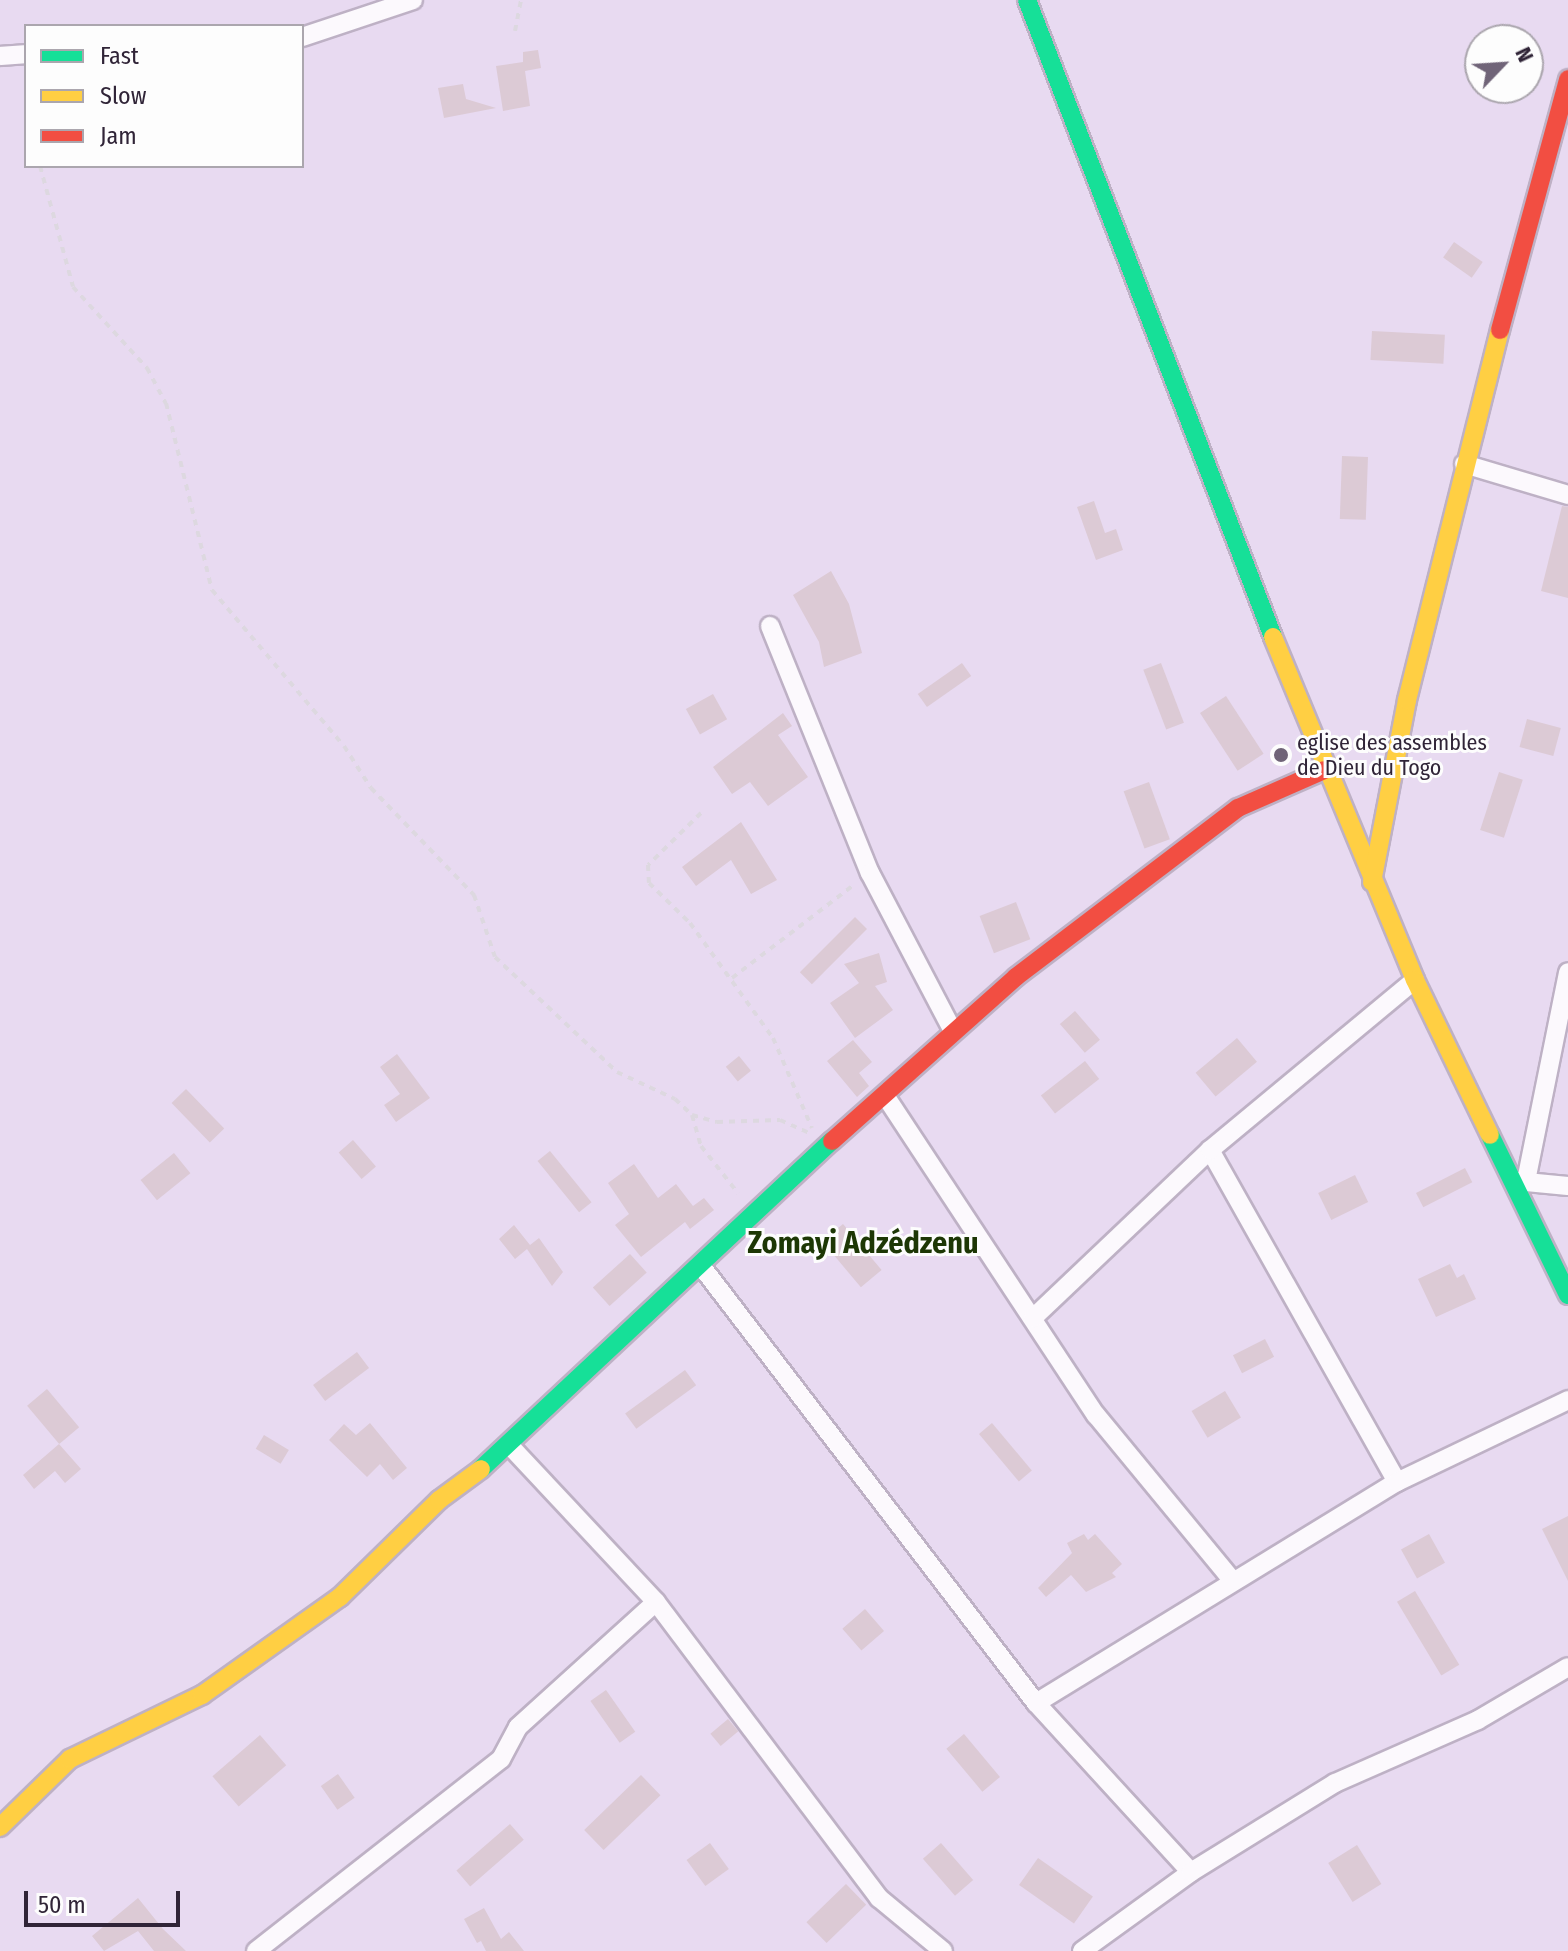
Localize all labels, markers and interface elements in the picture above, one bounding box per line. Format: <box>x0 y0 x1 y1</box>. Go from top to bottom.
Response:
legend <box>24 24 304 168</box>
north arrow <box>1464 24 1544 104</box>
text: Fast <box>100 42 139 70</box>
text: N <box>1509 43 1539 66</box>
text: Slow <box>100 82 146 110</box>
text: Jam <box>100 122 137 150</box>
place label: eglise des assembles de Dieu du Togo <box>1297 729 1487 780</box>
marker: eglise des assembles de Dieu du Togo <box>1272 746 1290 764</box>
district label: Zomayi Adzédzenu <box>747 1225 979 1261</box>
scale bar <box>28 1875 184 1925</box>
text: 50 m <box>38 1891 86 1919</box>

